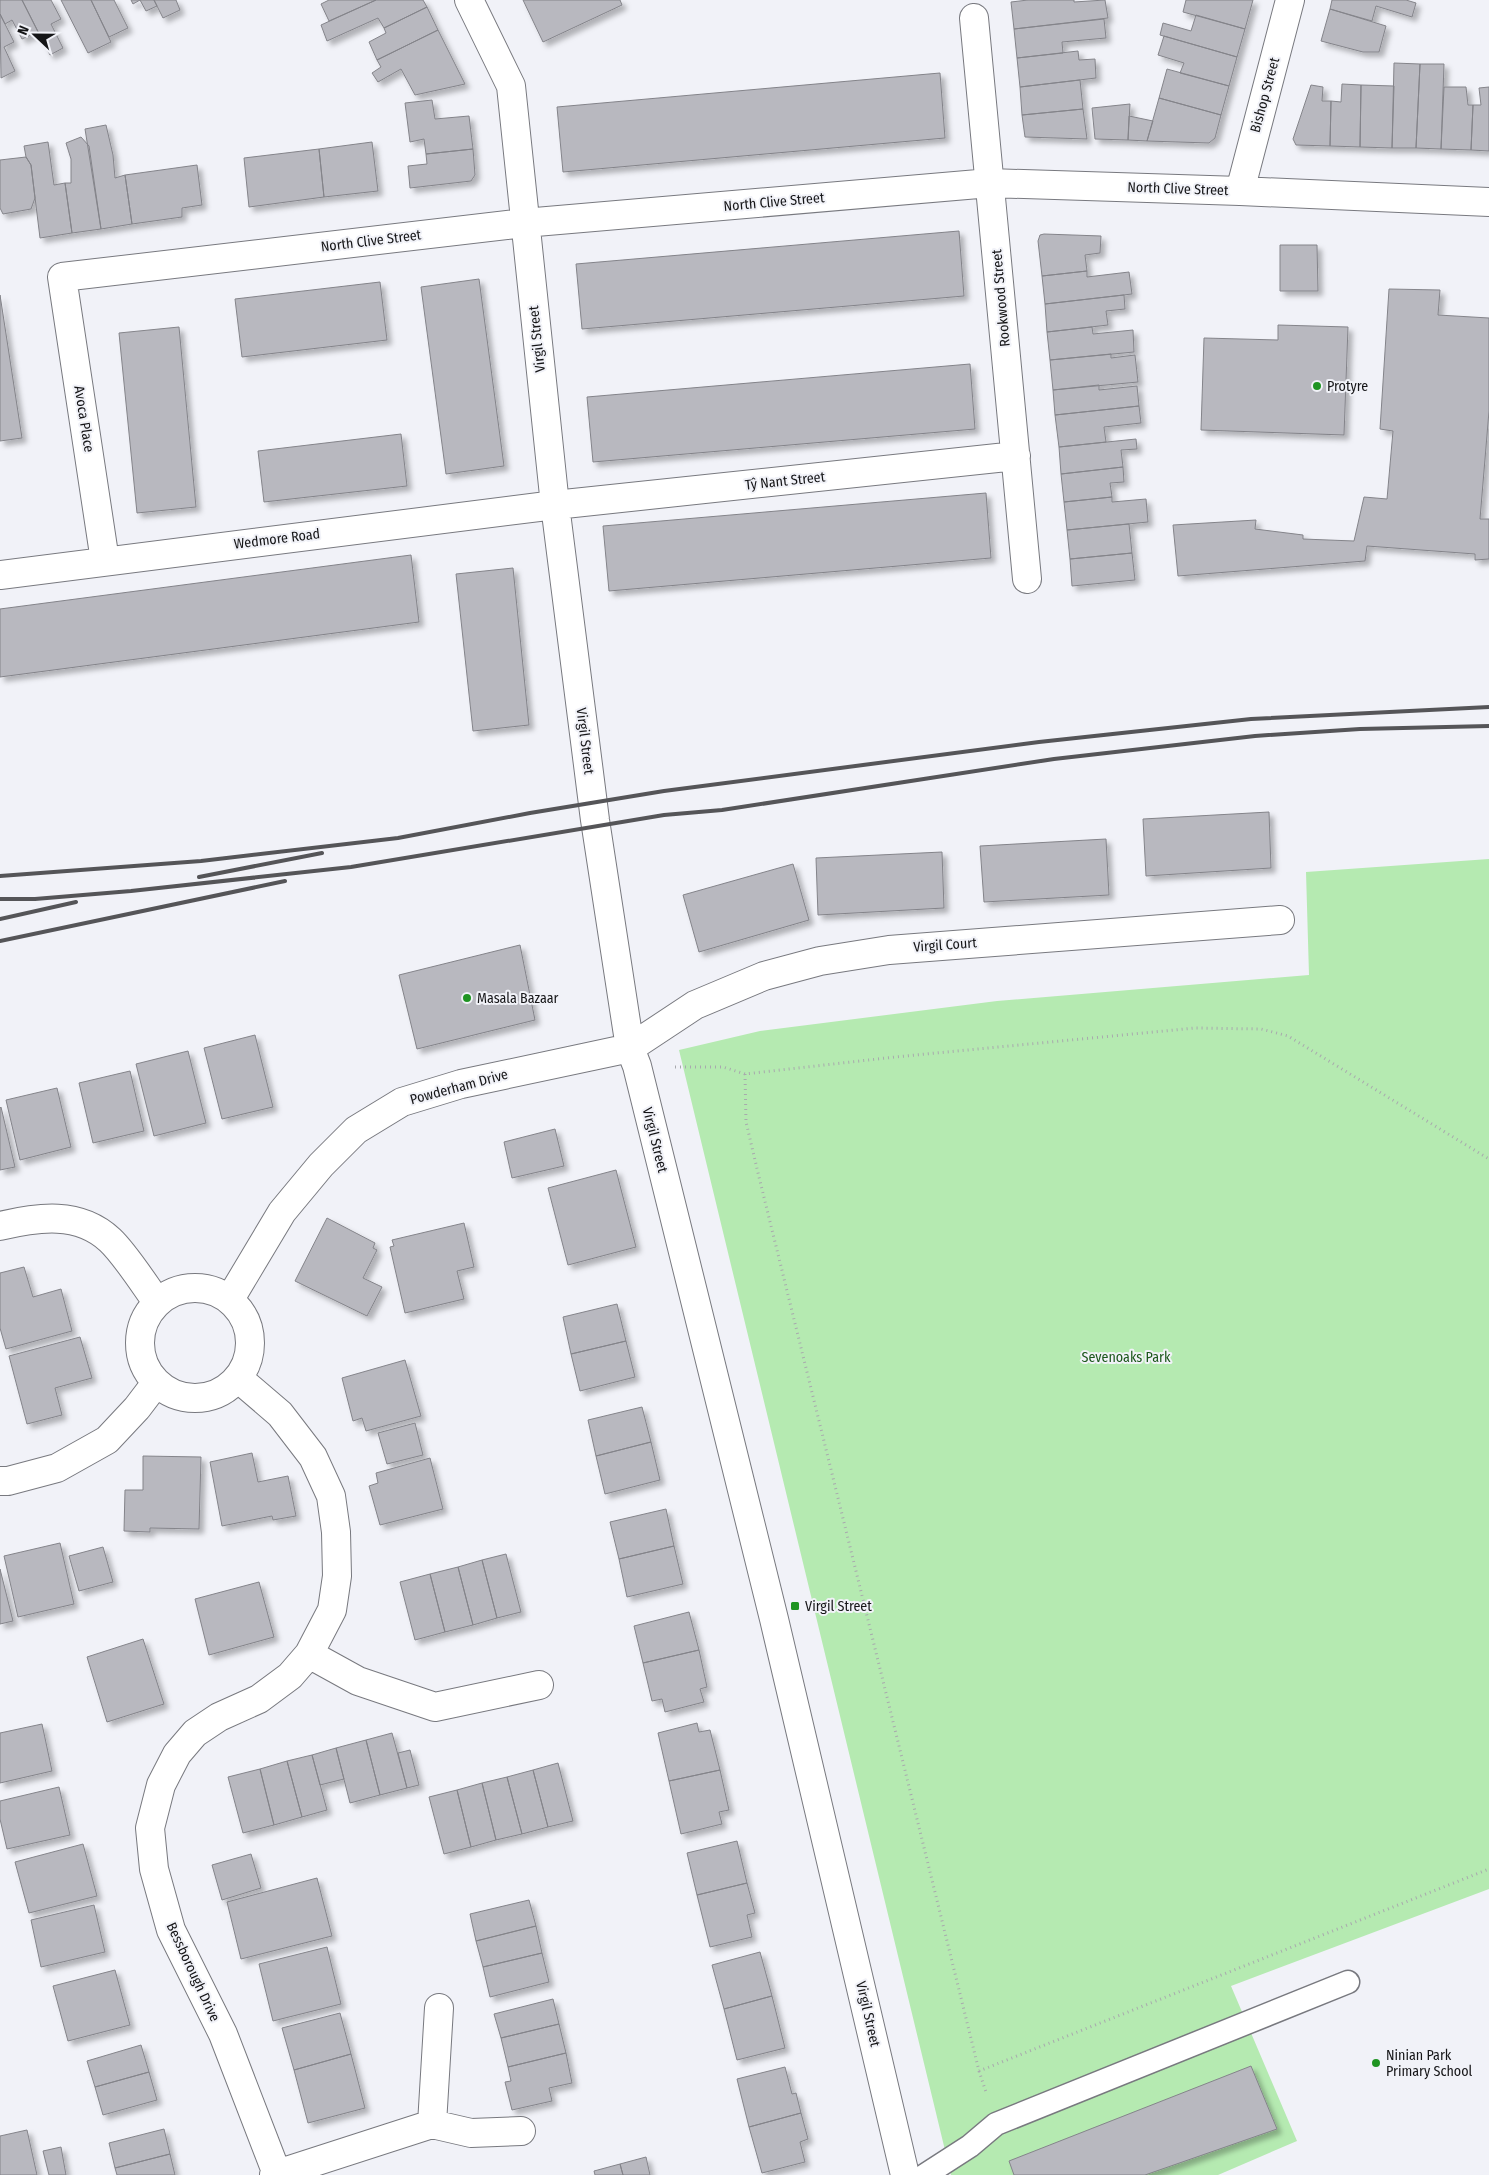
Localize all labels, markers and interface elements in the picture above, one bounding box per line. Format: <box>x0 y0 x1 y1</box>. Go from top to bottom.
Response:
north arrow <box>10 10 60 60</box>
text: N <box>14 23 33 37</box>
street label: Bishop Street <box>1247 55 1283 134</box>
street label: North Clive Street <box>1127 179 1229 199</box>
street label: North Clive Street <box>723 189 825 215</box>
street label: North Clive Street <box>320 226 423 256</box>
street label: Rookwood Street <box>988 248 1014 347</box>
street label: Virgil Street <box>525 304 549 373</box>
place label: Protyre <box>1327 378 1368 395</box>
marker: Protyre <box>1311 380 1323 392</box>
street label: Avoca Place <box>70 384 98 454</box>
street label: Tŷ Nant Street <box>744 468 826 494</box>
street label: Wedmore Road <box>233 525 321 553</box>
street label: Virgil Street <box>572 707 598 776</box>
street label: Virgil Court <box>913 934 978 956</box>
place label: Masala Bazaar <box>477 990 559 1007</box>
marker: Masala Bazaar <box>461 992 473 1004</box>
street label: Powderham Drive <box>408 1066 510 1108</box>
street label: Virgil Street <box>639 1105 671 1175</box>
park label: Sevenoaks Park <box>1082 1349 1171 1366</box>
place label: Virgil Street <box>805 1598 872 1615</box>
marker: Virgil Street <box>789 1600 801 1612</box>
street label: Bessborough Drive <box>163 1920 223 2024</box>
street label: Virgil Street <box>852 1980 884 2049</box>
place label: Ninian Park Primary School <box>1386 2047 1473 2080</box>
marker: Ninian Park Primary School <box>1370 2057 1382 2069</box>

